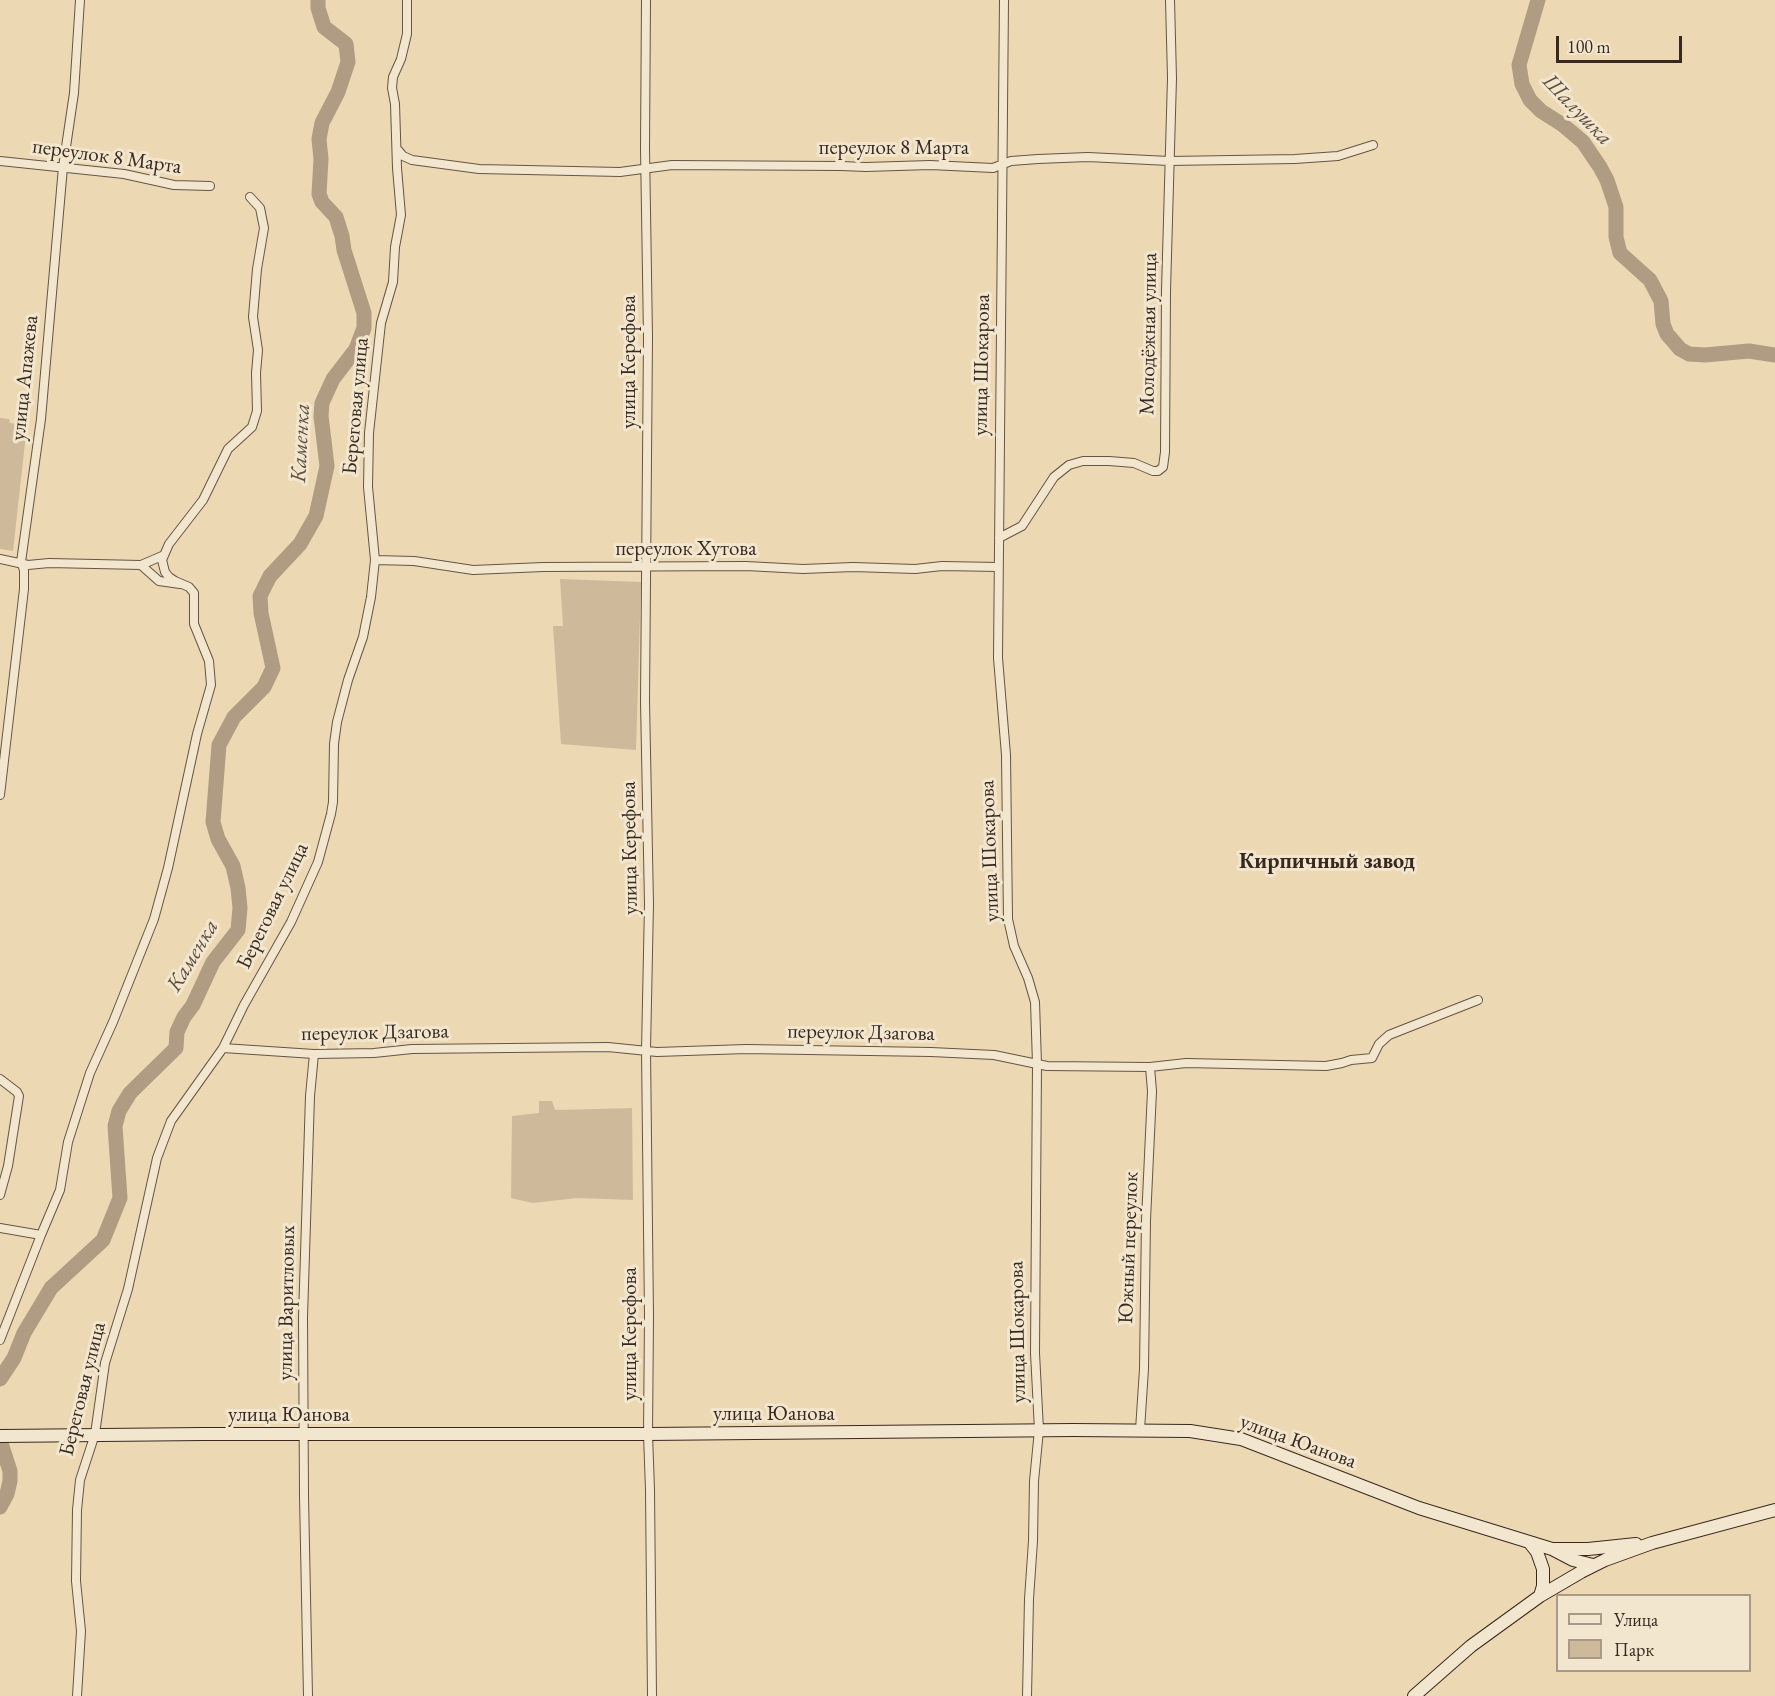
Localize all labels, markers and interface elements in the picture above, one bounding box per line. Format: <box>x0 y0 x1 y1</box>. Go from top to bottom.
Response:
scale bar <box>1559 24 1685 62</box>
text: 100 m <box>1567 35 1611 58</box>
water label: Шалушка <box>1536 69 1618 151</box>
street label: переулок 8 Марта <box>31 134 183 180</box>
street label: переулок 8 Марта <box>819 135 969 161</box>
street label: Молодёжная улица <box>1135 253 1163 415</box>
street label: улица Шокарова <box>968 294 996 436</box>
street label: улица Керефова <box>616 295 642 429</box>
street label: улица Апажева <box>6 314 44 442</box>
street label: Береговая улица <box>337 336 375 476</box>
water label: Каменка <box>286 403 316 483</box>
street label: переулок Хутова <box>615 536 757 562</box>
street label: улица Шокарова <box>975 780 1005 922</box>
street label: улица Керефова <box>616 781 644 915</box>
street label: Береговая улица <box>232 839 314 973</box>
district label: Кирпичный завод <box>1239 849 1415 875</box>
water label: Каменка <box>161 915 225 997</box>
street label: переулок Дзагова <box>301 1019 449 1047</box>
street label: переулок Дзагова <box>787 1019 935 1047</box>
street label: Южный переулок <box>1114 1171 1144 1325</box>
street label: улица Варитловых <box>273 1225 301 1381</box>
street label: улица Шокарова <box>1004 1261 1032 1403</box>
street label: улица Керефова <box>617 1267 643 1401</box>
street label: Береговая улица <box>54 1319 112 1459</box>
street label: улица Юанова <box>713 1401 835 1427</box>
street label: улица Юанова <box>228 1402 350 1428</box>
street label: улица Юанова <box>1236 1409 1360 1475</box>
legend <box>1556 1594 1751 1672</box>
text: Улица <box>1614 1608 1658 1631</box>
text: Парк <box>1614 1638 1654 1661</box>

